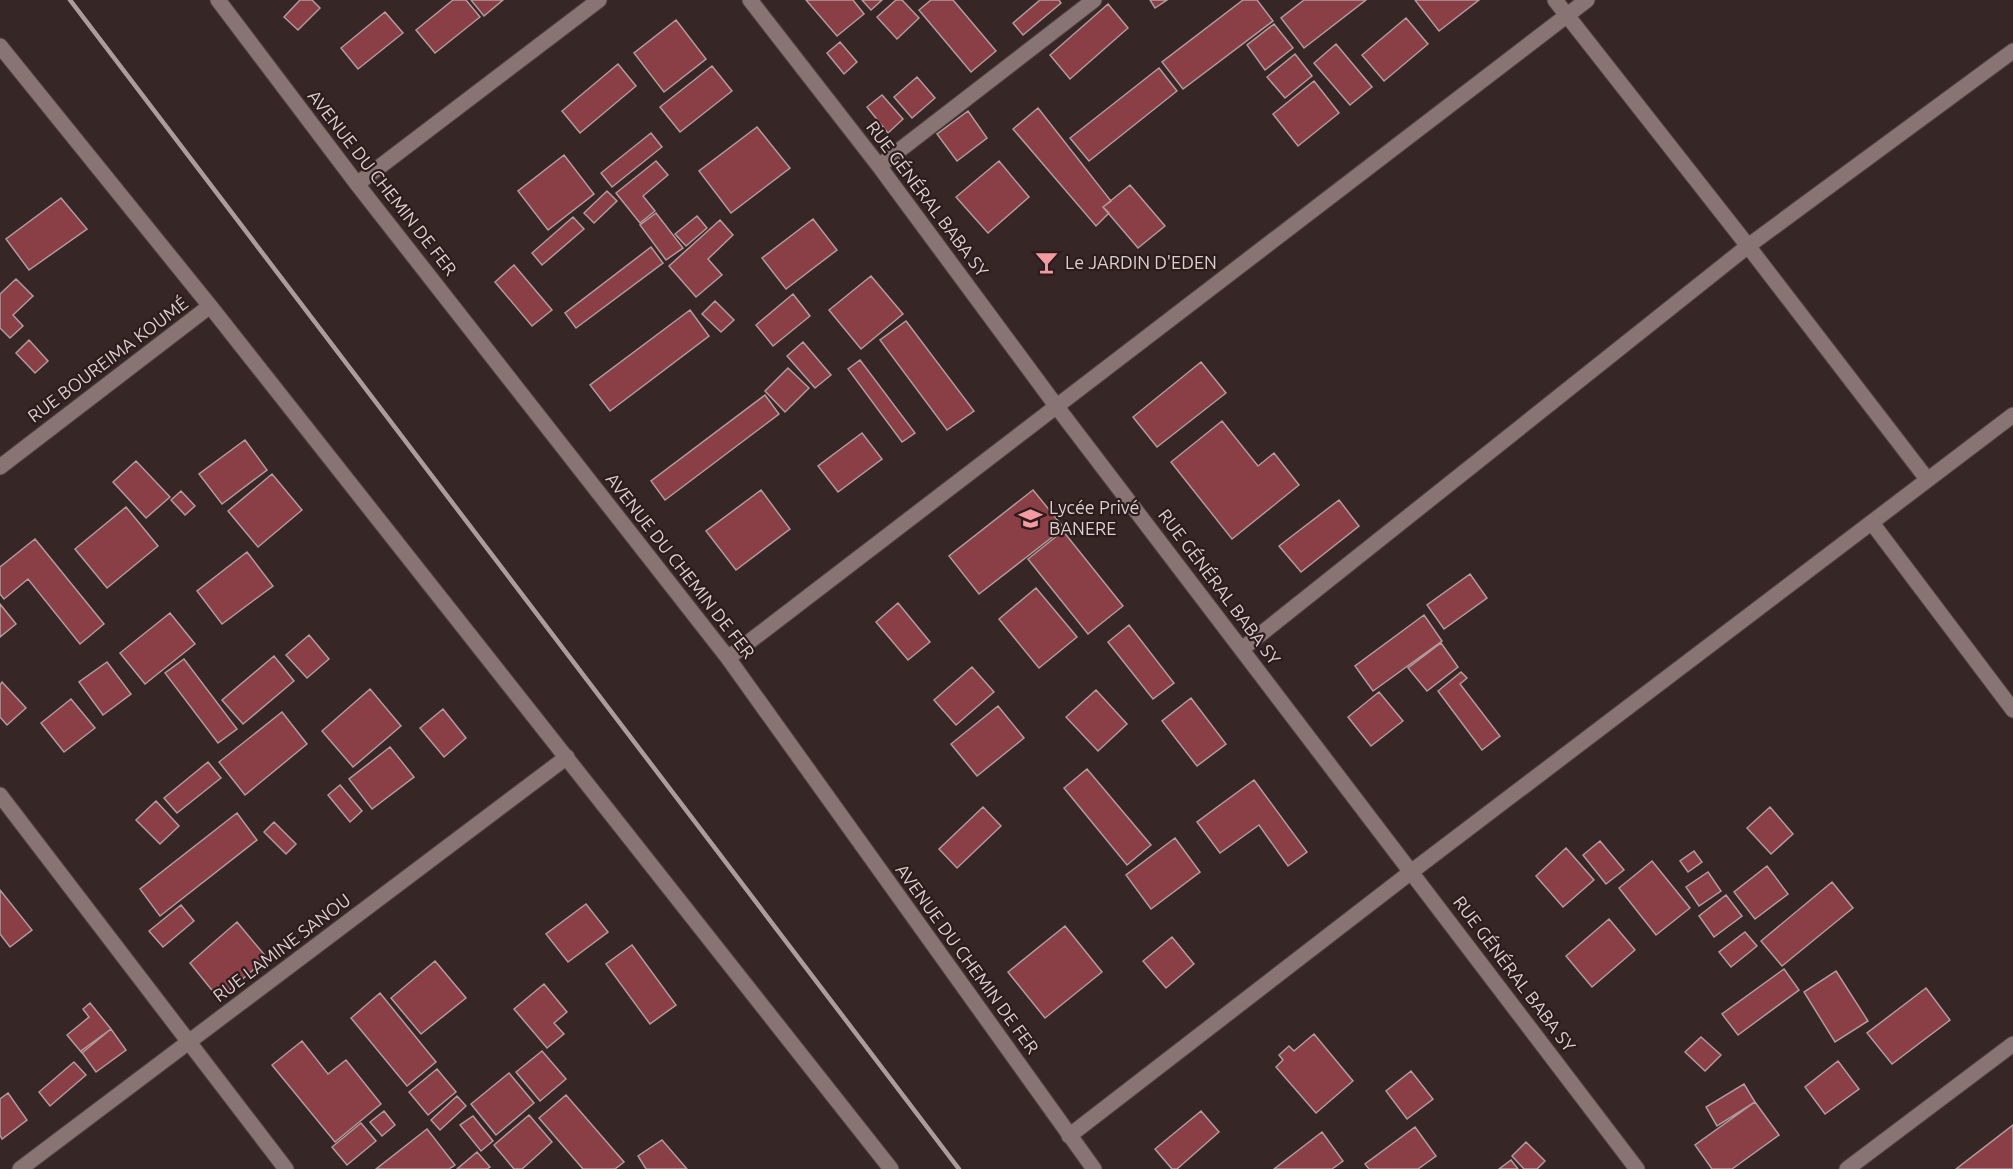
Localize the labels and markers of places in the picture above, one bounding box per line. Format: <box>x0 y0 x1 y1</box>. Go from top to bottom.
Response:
bar icon: Le JARDIN D'EDEN <box>1034 250 1060 276</box>
place label: Le JARDIN D'EDEN <box>1065 252 1217 272</box>
place label: Lycée Privé BANERE <box>1049 497 1140 538</box>
school or university icon: Lycée Privé BANERE <box>1018 505 1044 531</box>

